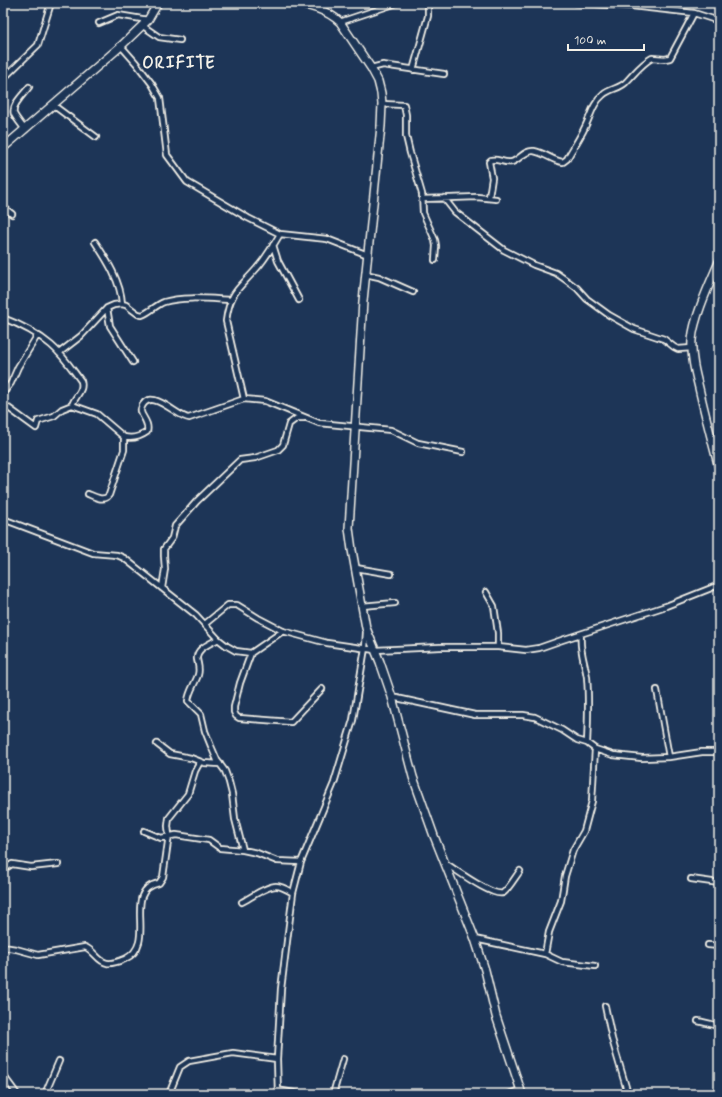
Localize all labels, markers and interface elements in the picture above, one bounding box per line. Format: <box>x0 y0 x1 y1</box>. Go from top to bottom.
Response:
scale bar <box>568 26 644 52</box>
text: 100 m <box>574 33 606 49</box>
district label: ORIFITE <box>142 52 216 74</box>

